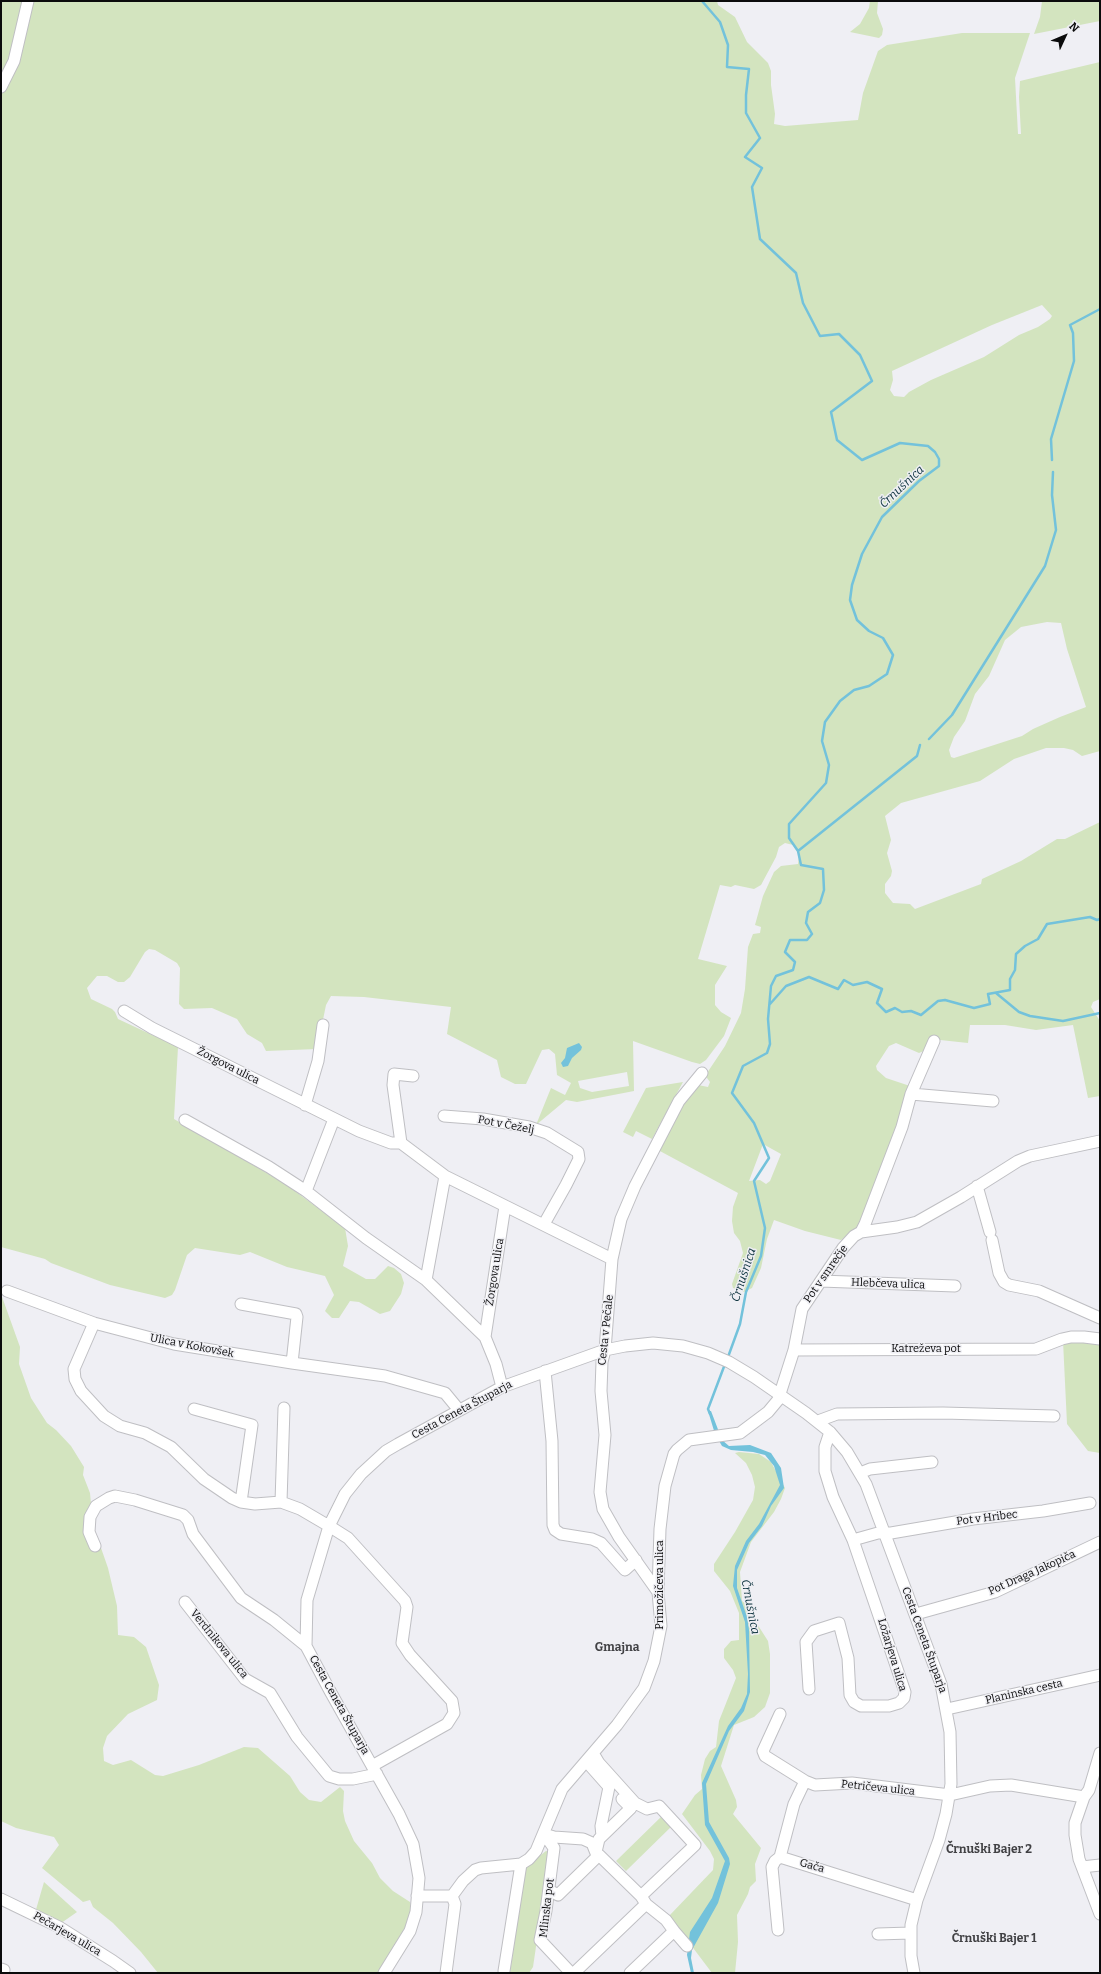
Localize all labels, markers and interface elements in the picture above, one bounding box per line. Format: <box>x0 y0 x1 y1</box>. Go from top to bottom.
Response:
north arrow <box>1045 16 1085 56</box>
text: N <box>1066 20 1082 35</box>
water label: Črnušnica <box>877 463 927 511</box>
street label: Žorgova ulica <box>195 1045 261 1087</box>
street label: Pot v Čeželj <box>477 1113 535 1137</box>
street label: Žorgova ulica <box>483 1237 507 1307</box>
street label: Pot v smrečje <box>801 1242 851 1306</box>
water label: Črnušnica <box>729 1246 759 1304</box>
street label: Hlebčeva ulica <box>851 1276 925 1292</box>
street label: Cesta v Pečale <box>596 1294 616 1366</box>
street label: Ulica v Kokovšek <box>149 1331 235 1361</box>
street label: Katreževa pot <box>891 1342 961 1356</box>
street label: Cesta Ceneta Štuparja <box>410 1378 514 1442</box>
street label: Pot v Hribec <box>956 1508 1018 1528</box>
street label: Primožičeva ulica <box>653 1540 667 1630</box>
street label: Pot Draga Jakopiča <box>986 1548 1078 1598</box>
water label: Črnušnica <box>738 1578 762 1636</box>
street label: Cesta Ceneta Štuparja <box>899 1585 949 1695</box>
street label: Verdnikova ulica <box>187 1607 251 1681</box>
street label: Ložarjeva ulica <box>875 1617 909 1693</box>
district label: Gmajna <box>595 1641 639 1655</box>
street label: Cesta Ceneta Štuparja <box>306 1653 372 1757</box>
street label: Planinska cesta <box>984 1677 1064 1707</box>
street label: Petričeva ulica <box>840 1778 916 1798</box>
district label: Črnuški Bajer 2 <box>946 1843 1032 1857</box>
street label: Gača <box>798 1856 826 1876</box>
street label: Mlinska pot <box>537 1878 557 1938</box>
street label: Pečarjeva ulica <box>31 1909 103 1959</box>
district label: Črnuški Bajer 1 <box>952 1932 1036 1946</box>

